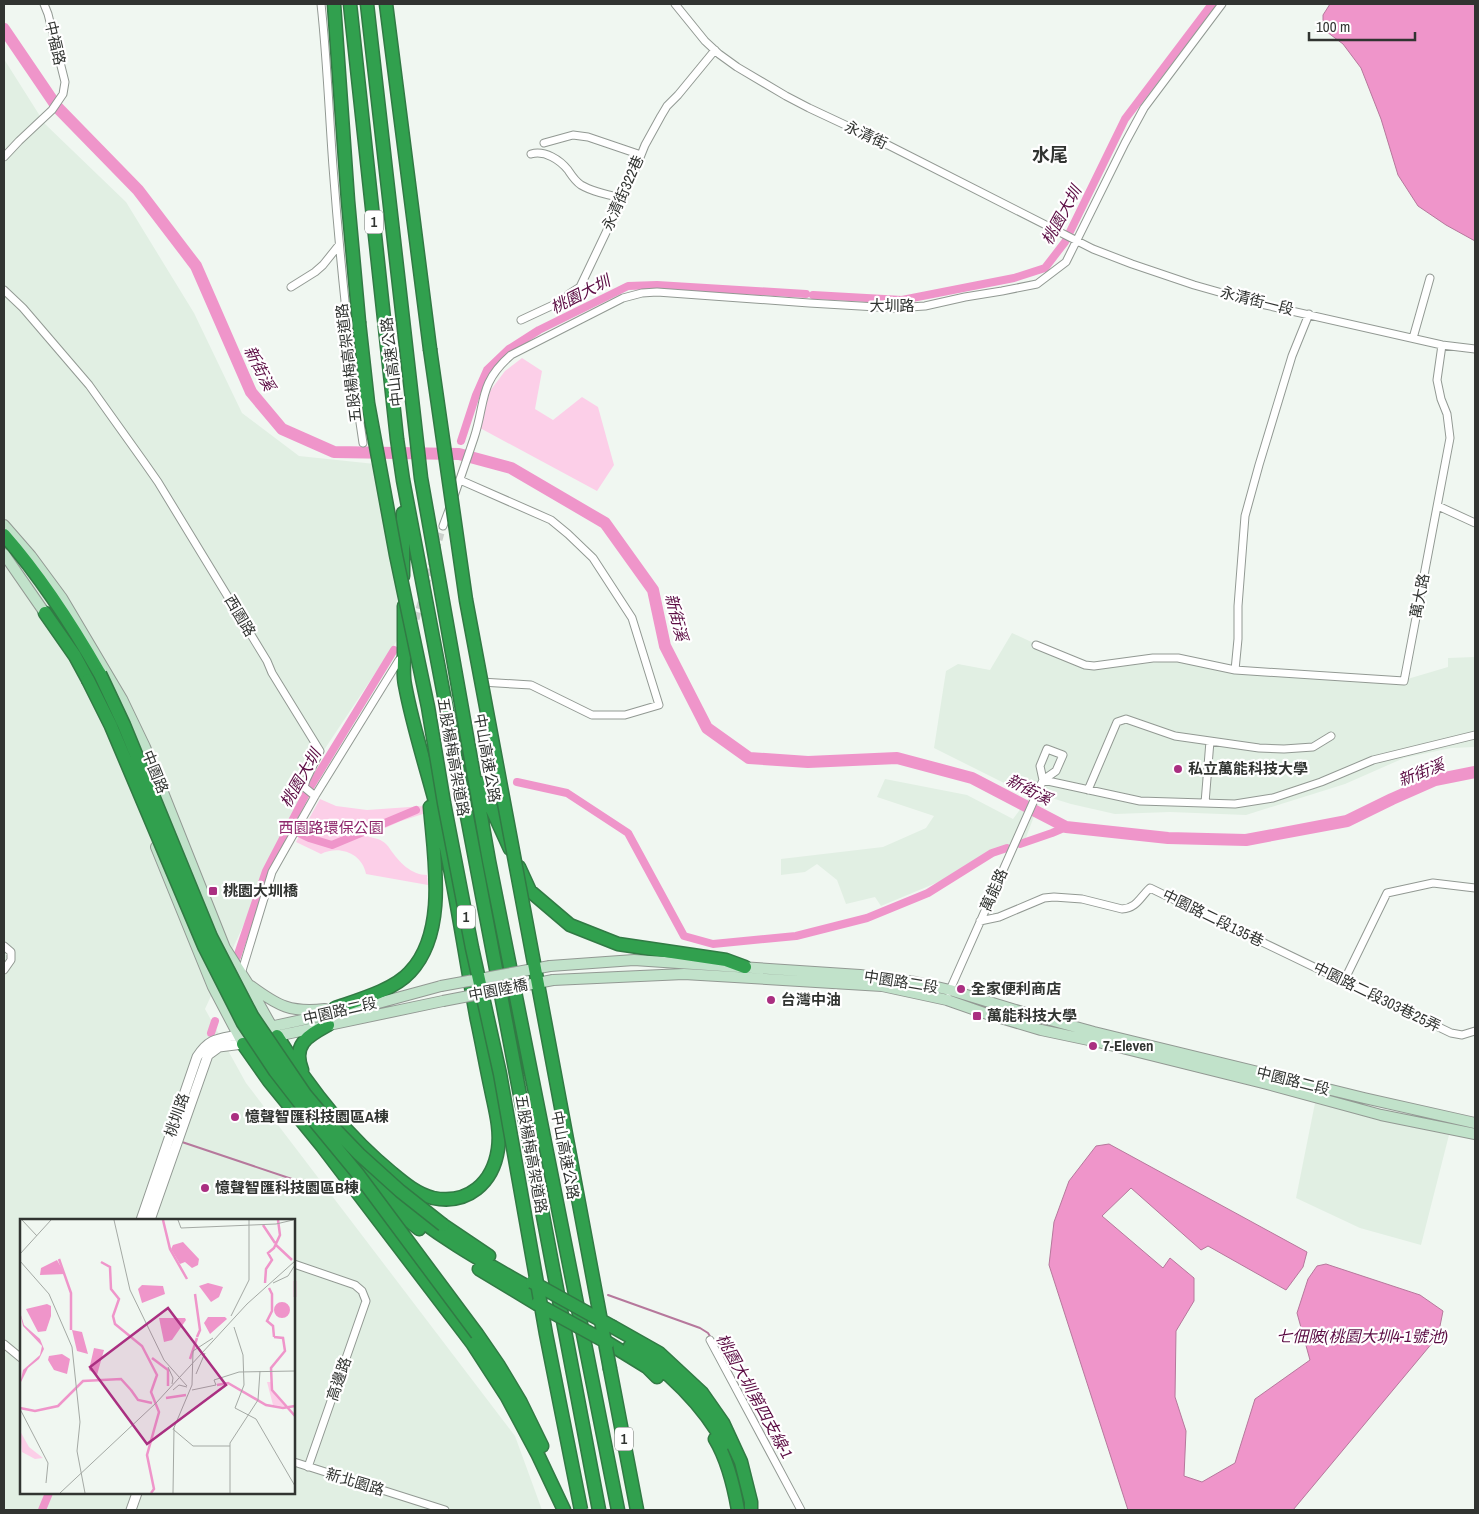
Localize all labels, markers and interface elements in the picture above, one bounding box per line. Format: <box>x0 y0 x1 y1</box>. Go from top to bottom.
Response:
scale bar <box>1309 10 1415 42</box>
text: 100 m <box>1316 16 1350 37</box>
street label: 中福路 <box>40 19 71 67</box>
street label: 永清街 <box>841 116 891 154</box>
district label: 水尾 <box>1032 142 1068 167</box>
street label: 永清街322巷 <box>597 152 649 234</box>
water label: 桃園大圳 <box>1036 180 1087 248</box>
road number: 1 <box>365 210 383 233</box>
water label: 桃園大圳 <box>546 269 615 318</box>
street label: 永清街一段 <box>1218 281 1296 320</box>
street label: 大圳路 <box>869 295 915 316</box>
street label: 五股楊梅高架道路 <box>331 302 366 424</box>
street label: 中山高速公路 <box>376 316 407 408</box>
water label: 新街溪 <box>239 342 282 396</box>
street label: 萬大路 <box>1405 572 1434 620</box>
street label: 西園路 <box>220 591 261 640</box>
water label: 新街溪 <box>661 591 694 645</box>
street label: 五股楊梅高架道路 <box>433 696 474 818</box>
street label: 中山高速公路 <box>469 712 506 804</box>
water label: 桃園大圳 <box>274 743 327 811</box>
street label: 中園路 <box>137 747 174 797</box>
water label: 新街溪 <box>1395 752 1449 791</box>
place label: 私立萬能科技大學 <box>1188 758 1308 779</box>
marker: 私立萬能科技大學 <box>1172 763 1184 775</box>
water label: 新街溪 <box>1003 768 1057 811</box>
park label: 西園路環保公園 <box>278 817 384 838</box>
street label: 萬能路 <box>975 865 1012 915</box>
place label: 桃園大圳橋 <box>223 880 299 901</box>
street label: 中園路二段135巷 <box>1159 884 1267 951</box>
marker: 桃園大圳橋 <box>207 885 219 897</box>
road number: 1 <box>457 906 475 929</box>
street label: 中園路二段303巷25弄 <box>1310 957 1444 1036</box>
street label: 中園路二段 <box>862 965 940 998</box>
street label: 中園陸橋 <box>466 973 529 1006</box>
place label: 全家便利商店 <box>971 978 1061 999</box>
marker: 全家便利商店 <box>955 983 967 995</box>
place label: 台灣中油 <box>781 989 841 1010</box>
street label: 中園路二段 <box>301 992 379 1029</box>
marker: 台灣中油 <box>765 994 777 1006</box>
place label: 萬能科技大學 <box>987 1005 1077 1026</box>
marker: 萬能科技大學 <box>971 1010 983 1022</box>
place label: 7-Eleven <box>1103 1035 1154 1056</box>
marker: 7-Eleven <box>1087 1040 1099 1052</box>
street label: 中園路二段 <box>1254 1061 1332 1100</box>
street label: 桃圳路 <box>159 1090 194 1140</box>
street label: 五股楊梅高架道路 <box>511 1093 552 1215</box>
place label: 憶聲智匯科技園區A棟 <box>245 1106 389 1127</box>
street label: 中山高速公路 <box>547 1109 584 1201</box>
marker: 憶聲智匯科技園區A棟 <box>229 1111 241 1123</box>
place label: 憶聲智匯科技園區B棟 <box>215 1177 359 1198</box>
marker: 憶聲智匯科技園區B棟 <box>199 1182 211 1194</box>
inset map <box>20 1219 295 1494</box>
water label: 七佃陂(桃園大圳4-1號池) <box>1276 1325 1448 1347</box>
water label: 桃園大圳第四支線-1 <box>712 1330 798 1462</box>
street label: 高邊路 <box>321 1354 356 1404</box>
road number: 1 <box>615 1428 633 1450</box>
street label: 新北園路 <box>323 1463 387 1500</box>

